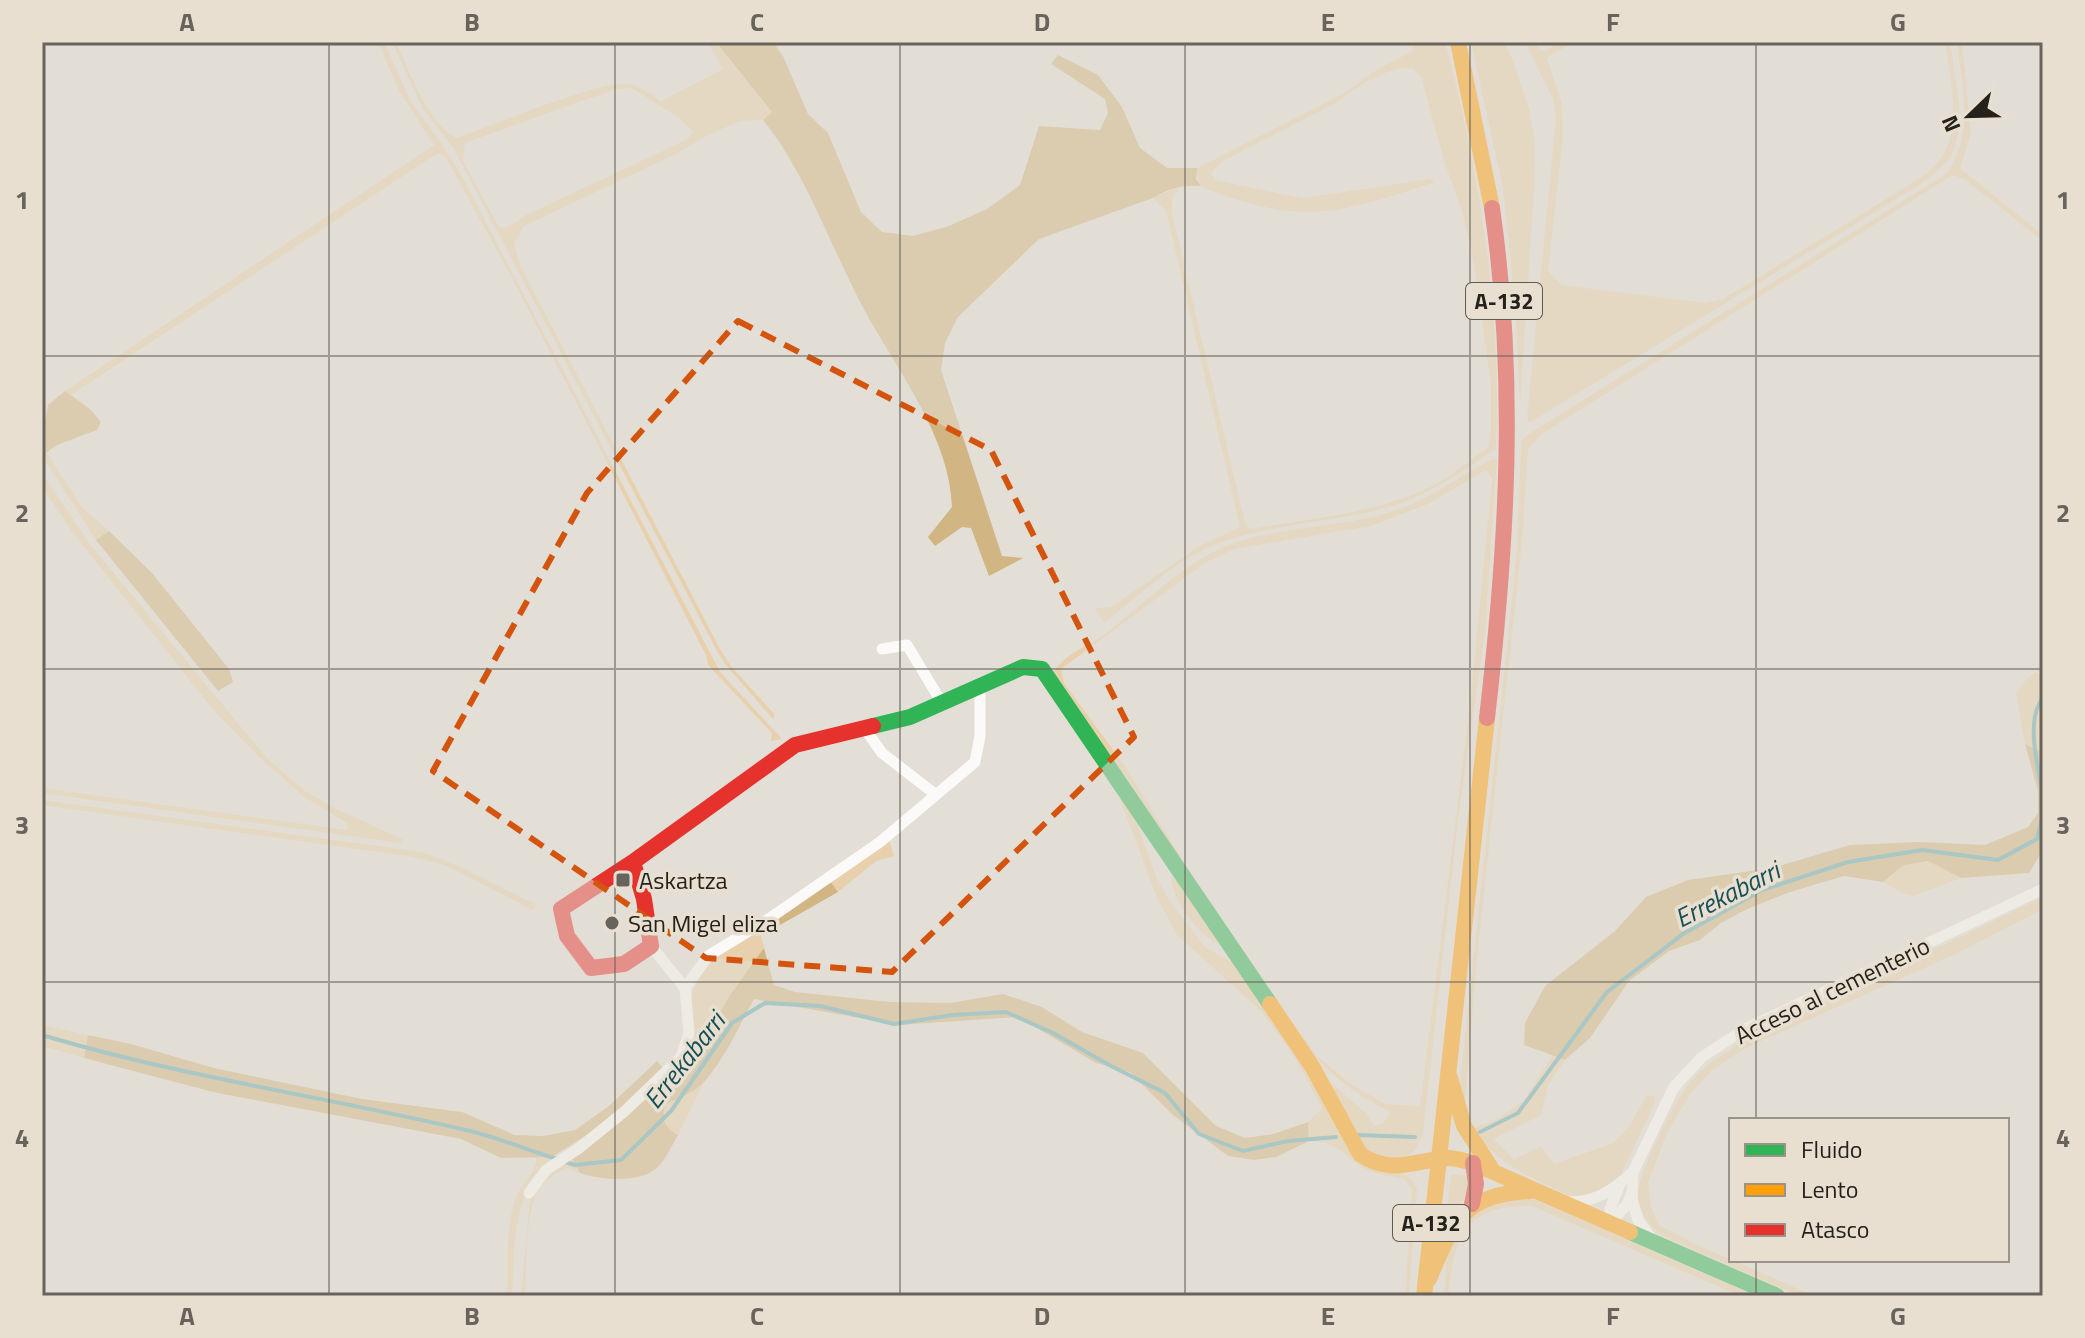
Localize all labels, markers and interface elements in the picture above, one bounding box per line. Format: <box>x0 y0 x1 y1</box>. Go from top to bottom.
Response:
text: A <box>179 2 195 41</box>
text: B <box>464 2 480 41</box>
text: C <box>750 2 764 41</box>
text: D <box>1034 2 1050 41</box>
text: E <box>1321 2 1335 41</box>
text: F <box>1606 2 1620 41</box>
text: G <box>1890 2 1906 41</box>
north arrow <box>1929 76 2009 156</box>
text: N <box>1932 110 1969 137</box>
text: 1 <box>15 180 29 219</box>
text: 1 <box>2056 180 2070 219</box>
road number: A-132 <box>1466 283 1542 319</box>
text: 2 <box>15 493 29 532</box>
text: 2 <box>2056 493 2070 532</box>
text: 3 <box>15 805 29 844</box>
text: 3 <box>2056 805 2070 844</box>
water label: Errekabarri <box>1668 850 1789 937</box>
place label: Askartza <box>639 862 728 898</box>
marker: Askartza <box>614 871 632 889</box>
place label: San Migel eliza <box>628 905 778 941</box>
marker: San Migel eliza <box>603 914 621 932</box>
street label: Acceso al cementerio <box>1728 927 1936 1053</box>
water label: Errekabarri <box>634 1001 736 1117</box>
text: 4 <box>15 1118 29 1157</box>
legend <box>1729 1118 2009 1262</box>
text: 4 <box>2056 1118 2070 1157</box>
text: Fluido <box>1801 1131 1863 1167</box>
text: Lento <box>1801 1171 1858 1207</box>
road number: A-132 <box>1393 1205 1469 1241</box>
text: Atasco <box>1801 1211 1870 1247</box>
text: A <box>179 1296 195 1335</box>
text: B <box>464 1296 480 1335</box>
text: C <box>750 1296 764 1335</box>
text: D <box>1034 1296 1050 1335</box>
text: E <box>1321 1296 1335 1335</box>
text: F <box>1606 1296 1620 1335</box>
text: G <box>1890 1296 1906 1335</box>

